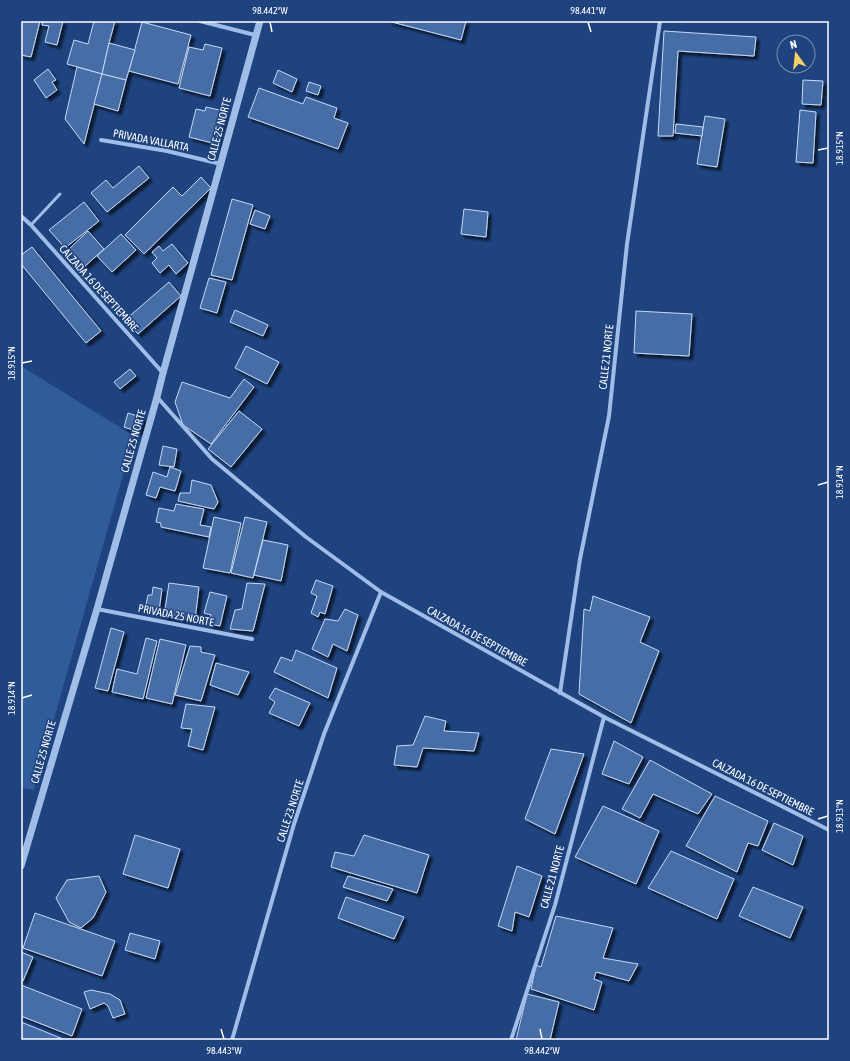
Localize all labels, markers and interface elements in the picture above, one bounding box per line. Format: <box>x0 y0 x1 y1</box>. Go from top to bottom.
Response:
text: 98.442°W <box>252 5 288 16</box>
text: 98.441°W <box>570 5 606 16</box>
north arrow <box>776 34 816 74</box>
text: N <box>789 38 798 51</box>
street label: CALLE 25 NORTE <box>205 96 233 162</box>
street label: PRIVADA VALLARTA <box>112 127 191 153</box>
text: 18.915°N <box>834 131 845 165</box>
street label: CALZADA 16 DE SEPTIEMBRE <box>57 242 141 334</box>
street label: CALLE 21 NORTE <box>597 324 615 390</box>
text: 18.915°N <box>6 346 17 380</box>
street label: CALLE 25 NORTE <box>118 408 148 474</box>
text: 18.914°N <box>834 465 845 499</box>
street label: PRIVADA 25 NORTE <box>137 602 215 628</box>
street label: CALZADA 16 DE SEPTIEMBRE <box>425 604 529 669</box>
text: 18.914°N <box>6 681 17 715</box>
street label: CALLE 25 NORTE <box>28 719 58 785</box>
street label: CALZADA 16 DE SEPTIEMBRE <box>710 756 816 818</box>
street label: CALLE 23 NORTE <box>274 778 306 844</box>
text: 18.913°N <box>834 799 845 833</box>
street label: CALLE 21 NORTE <box>538 844 566 910</box>
text: 98.443°W <box>206 1045 242 1056</box>
text: 98.442°W <box>524 1045 560 1056</box>

